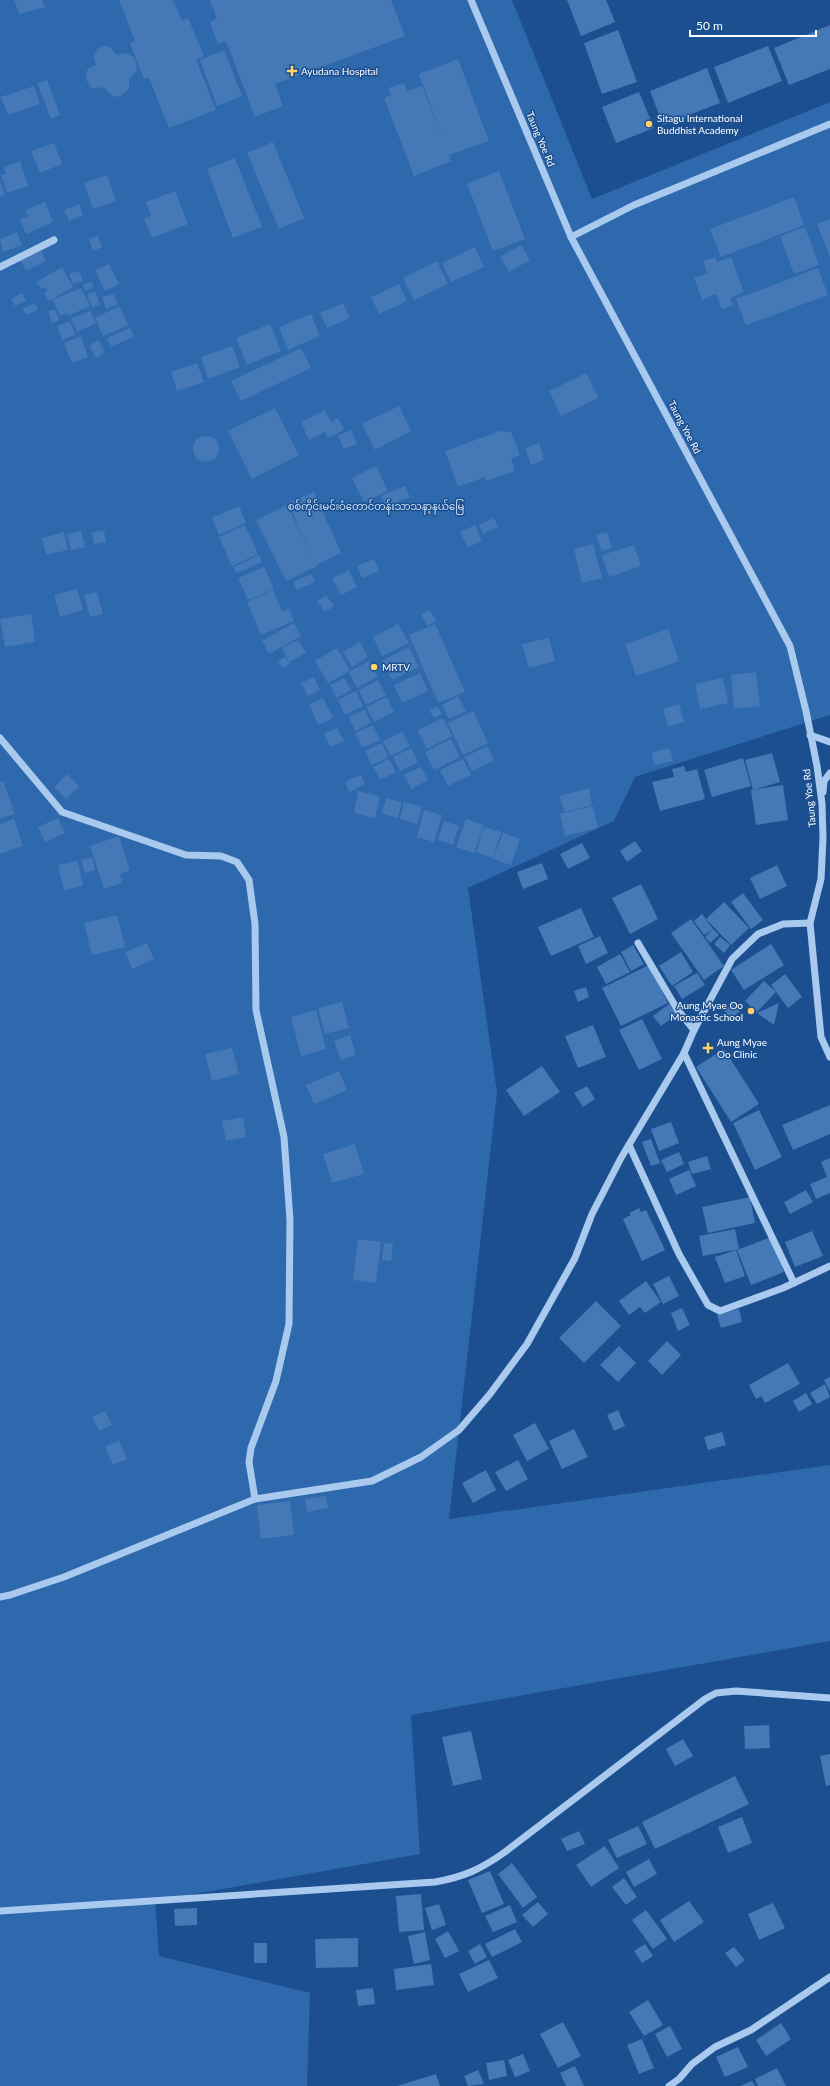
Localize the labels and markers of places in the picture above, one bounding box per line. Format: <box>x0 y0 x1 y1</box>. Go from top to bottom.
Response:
marker: Ayudana Hospital <box>286 65 298 77</box>
place label: Ayudana Hospital <box>301 65 378 77</box>
place label: Sitagu International Buddhist Academy <box>657 112 743 136</box>
marker: Sitagu International Buddhist Academy <box>644 119 654 129</box>
place label: MRTV <box>382 661 410 673</box>
marker: MRTV <box>369 662 379 672</box>
place label: Aung Myae Oo Monastic School <box>670 999 743 1023</box>
marker: Aung Myae Oo Monastic School <box>746 1006 756 1016</box>
place label: Aung Myae Oo Clinic <box>717 1036 767 1060</box>
marker: Aung Myae Oo Clinic <box>702 1042 714 1054</box>

